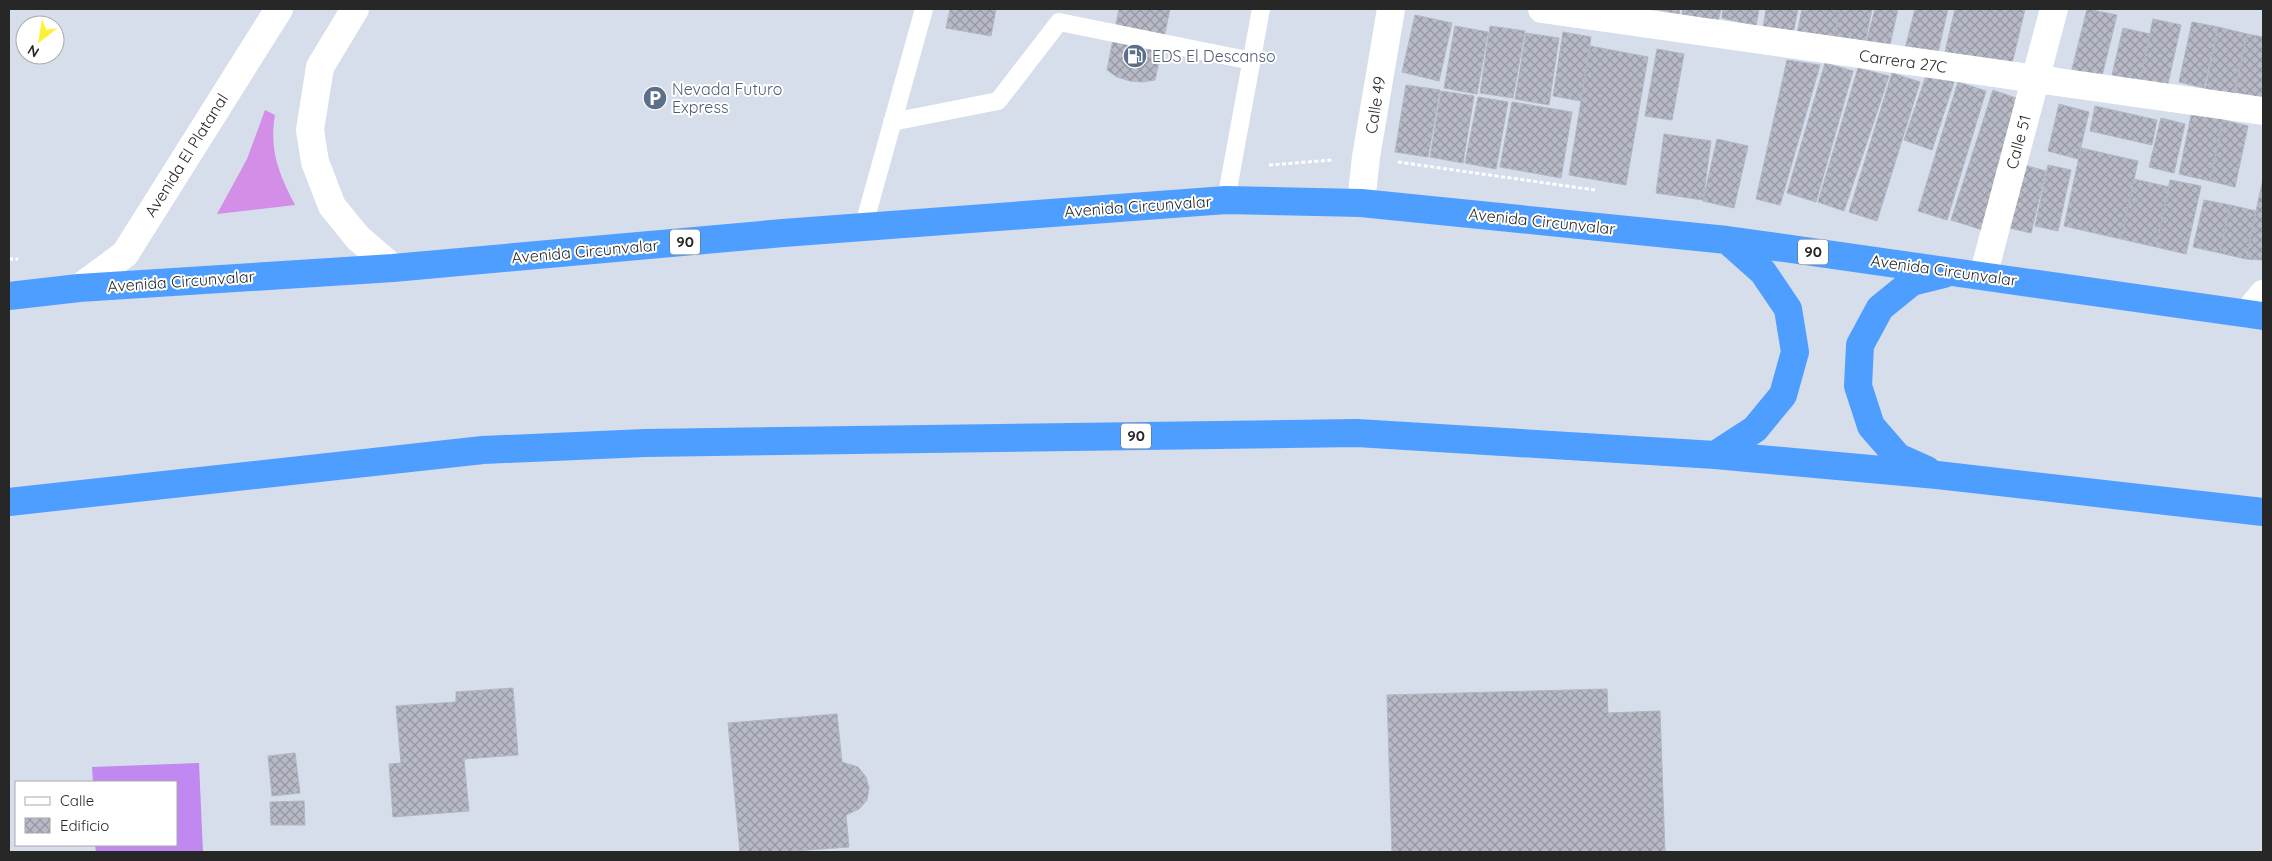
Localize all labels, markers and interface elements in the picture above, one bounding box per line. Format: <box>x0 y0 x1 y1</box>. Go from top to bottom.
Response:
north arrow <box>15 15 65 65</box>
text: N <box>24 41 42 62</box>
fuel station icon: EDS El Descanso <box>1122 43 1148 69</box>
street label: Carrera 27C <box>1858 45 1948 77</box>
place label: EDS El Descanso <box>1152 46 1276 66</box>
street label: Calle 49 <box>1361 75 1389 135</box>
place label: Nevada Futuro Express <box>672 79 782 117</box>
parking icon: Nevada Futuro Express <box>642 85 668 111</box>
street label: Avenida El Platanal <box>140 90 232 220</box>
street label: Calle 51 <box>2001 113 2035 171</box>
street label: Avenida Circunvalar <box>1064 191 1212 221</box>
street label: Avenida Circunvalar <box>1468 203 1616 239</box>
road number: 90 <box>670 230 700 254</box>
street label: Avenida Circunvalar <box>511 235 659 267</box>
road number: 90 <box>1798 240 1828 264</box>
street label: Avenida Circunvalar <box>1869 250 2019 290</box>
street label: Avenida Circunvalar <box>107 266 255 296</box>
road number: 90 <box>1121 424 1151 448</box>
legend <box>15 781 178 846</box>
text: Calle <box>60 791 94 810</box>
text: Edificio <box>60 816 109 835</box>

